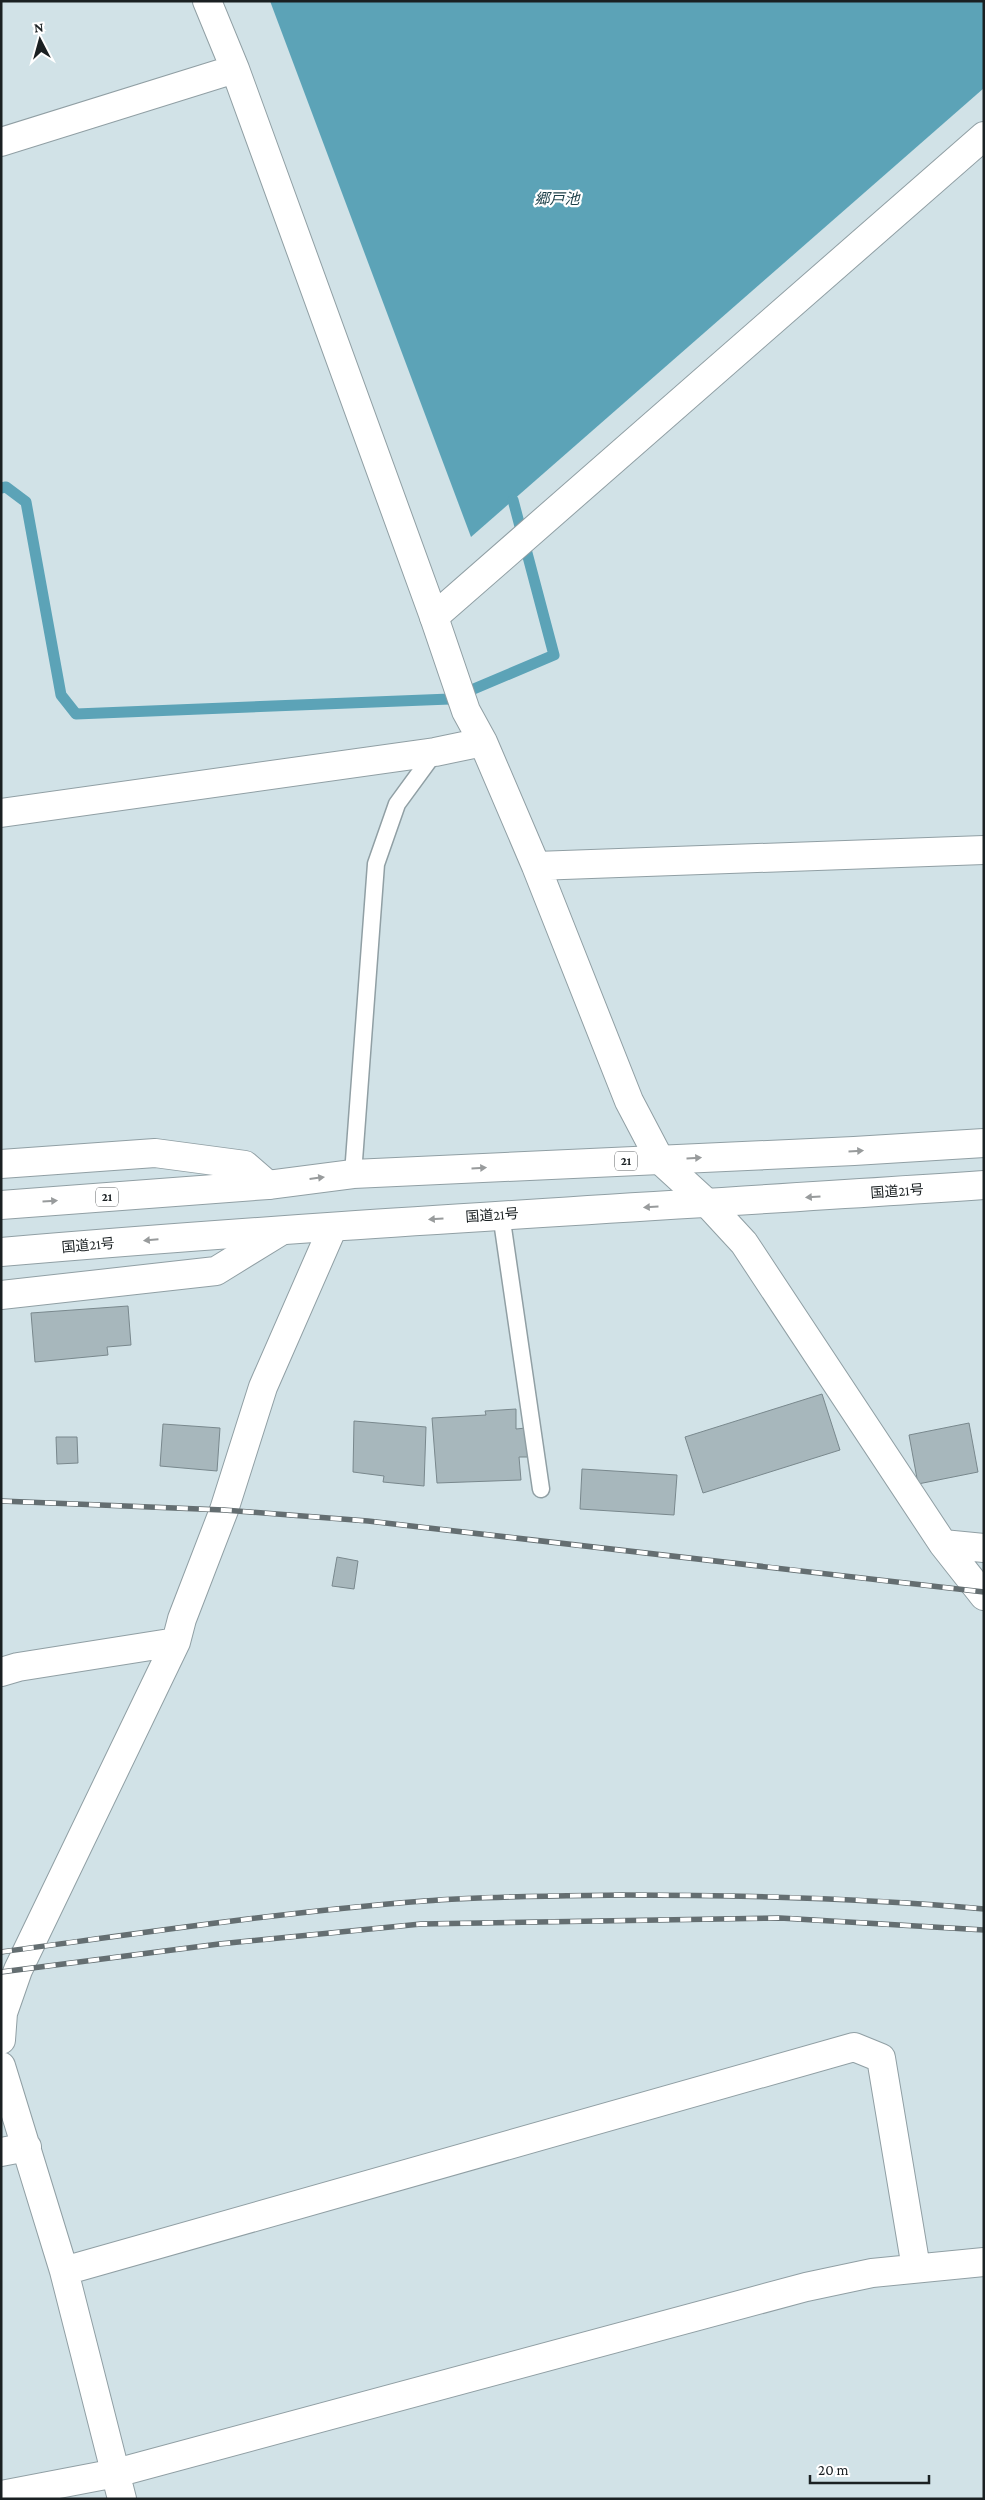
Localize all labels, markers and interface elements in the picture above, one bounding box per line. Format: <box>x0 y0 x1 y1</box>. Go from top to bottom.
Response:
north arrow <box>15 15 65 65</box>
text: N <box>33 19 45 36</box>
water label: 郷戸池 <box>534 191 581 207</box>
one-way arrow <box>848 1147 864 1155</box>
road number: 21 <box>615 1152 637 1170</box>
one-way arrow <box>686 1154 702 1162</box>
one-way arrow <box>471 1164 487 1172</box>
one-way arrow <box>309 1174 325 1182</box>
street label: 国道21号 <box>870 1181 924 1201</box>
road number: 21 <box>96 1188 118 1206</box>
one-way arrow <box>805 1193 821 1201</box>
one-way arrow <box>42 1197 58 1205</box>
one-way arrow <box>642 1203 658 1211</box>
street label: 国道21号 <box>465 1205 519 1225</box>
one-way arrow <box>428 1216 444 1224</box>
street label: 国道21号 <box>61 1235 115 1255</box>
one-way arrow <box>142 1236 158 1244</box>
scale bar <box>810 2452 929 2484</box>
text: 20 m <box>818 2462 849 2478</box>

